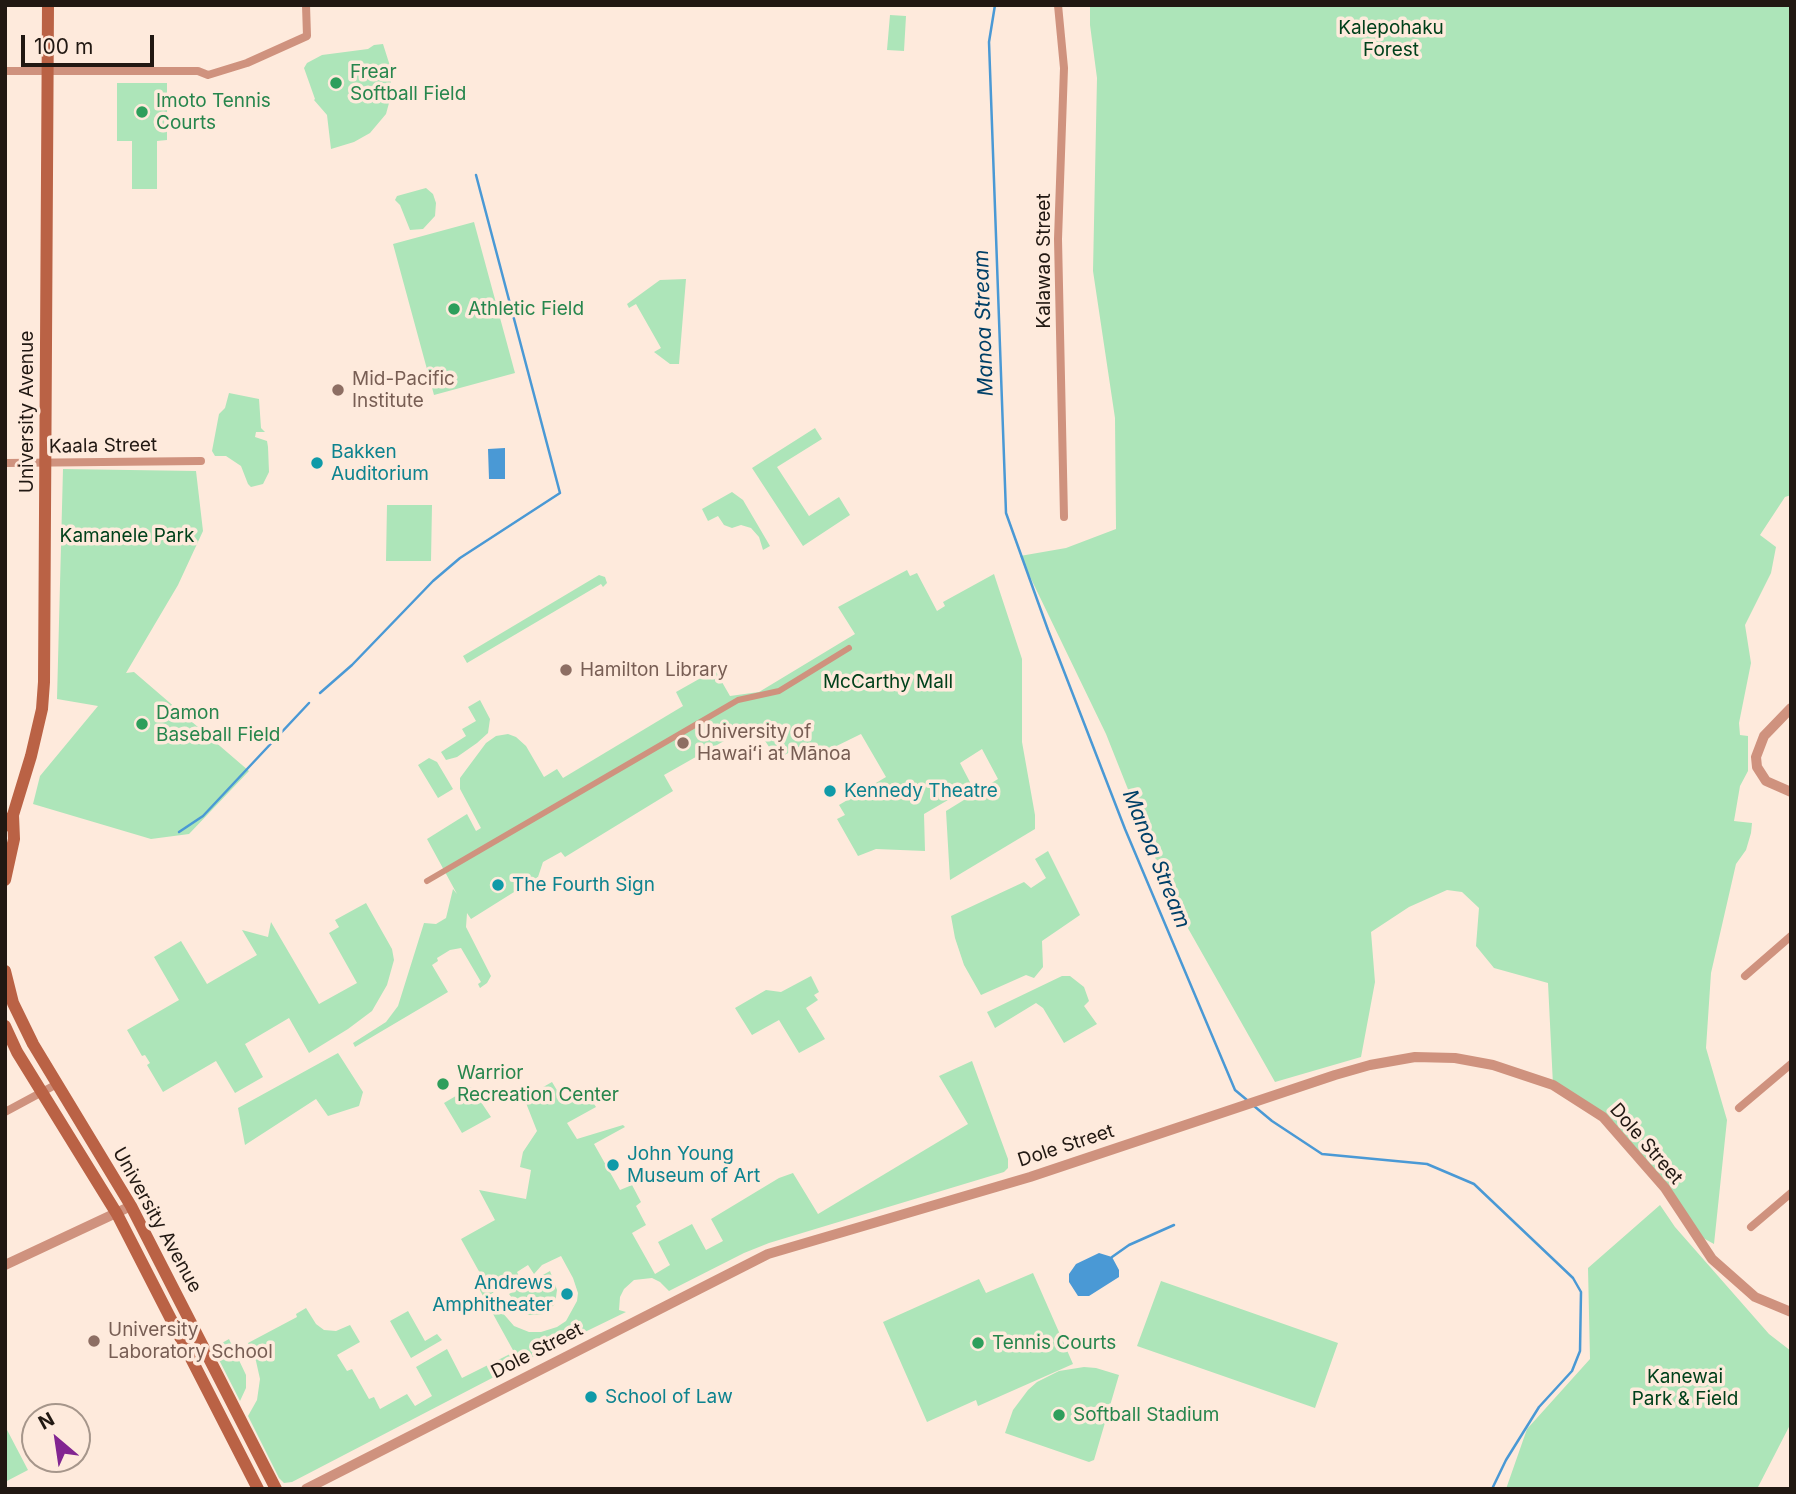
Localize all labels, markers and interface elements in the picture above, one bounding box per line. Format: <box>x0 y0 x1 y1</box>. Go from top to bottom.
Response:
park label: Kalepohaku Forest <box>1338 17 1444 61</box>
scale bar <box>24 21 158 65</box>
text: 100 m <box>34 34 93 59</box>
place label: Frear Softball Field <box>350 61 466 105</box>
marker: Frear Softball Field <box>328 75 344 91</box>
place label: Imoto Tennis Courts <box>156 90 271 134</box>
marker: Imoto Tennis Courts <box>134 104 150 120</box>
street label: Kalawao Street <box>1033 193 1055 329</box>
water label: Manoa Stream <box>969 249 999 397</box>
place label: Athletic Field <box>468 298 584 320</box>
marker: Athletic Field <box>446 301 462 317</box>
street label: University Avenue <box>16 331 38 493</box>
place label: Mid-Pacific Institute <box>352 368 455 412</box>
marker: Mid-Pacific Institute <box>330 382 346 398</box>
street label: Kaala Street <box>49 434 157 458</box>
place label: Bakken Auditorium <box>331 441 429 485</box>
marker: Bakken Auditorium <box>309 455 325 471</box>
park label: Kamanele Park <box>60 525 194 547</box>
place label: Hamilton Library <box>580 659 728 681</box>
marker: Hamilton Library <box>558 662 574 678</box>
park label: McCarthy Mall <box>823 671 953 693</box>
place label: Damon Baseball Field <box>156 702 280 746</box>
marker: Damon Baseball Field <box>134 716 150 732</box>
place label: University of Hawaiʻi at Mānoa <box>697 721 851 765</box>
marker: University of Hawaiʻi at Mānoa <box>675 735 691 751</box>
place label: Kennedy Theatre <box>844 780 998 802</box>
marker: Kennedy Theatre <box>822 783 838 799</box>
water label: Manoa Stream <box>1117 786 1195 932</box>
place label: The Fourth Sign <box>512 874 655 896</box>
marker: The Fourth Sign <box>490 877 506 893</box>
place label: Warrior Recreation Center <box>457 1062 619 1106</box>
marker: Warrior Recreation Center <box>435 1076 451 1092</box>
street label: Dole Street <box>1605 1099 1687 1189</box>
street label: Dole Street <box>1015 1120 1117 1172</box>
street label: University Avenue <box>108 1143 206 1297</box>
place label: John Young Museum of Art <box>627 1143 760 1187</box>
marker: John Young Museum of Art <box>605 1157 621 1173</box>
place label: Andrews Amphitheater <box>432 1272 553 1316</box>
marker: Andrews Amphitheater <box>559 1286 575 1302</box>
street label: Dole Street <box>487 1318 587 1384</box>
place label: University Laboratory School <box>108 1319 273 1363</box>
place label: Tennis Courts <box>992 1332 1116 1354</box>
marker: University Laboratory School <box>86 1333 102 1349</box>
marker: Tennis Courts <box>970 1335 986 1351</box>
park label: Kanewai Park & Field <box>1632 1366 1738 1410</box>
place label: School of Law <box>605 1386 733 1408</box>
marker: School of Law <box>583 1389 599 1405</box>
north arrow <box>21 1403 91 1473</box>
place label: Softball Stadium <box>1073 1404 1219 1426</box>
text: N <box>35 1407 58 1435</box>
marker: Softball Stadium <box>1051 1407 1067 1423</box>

